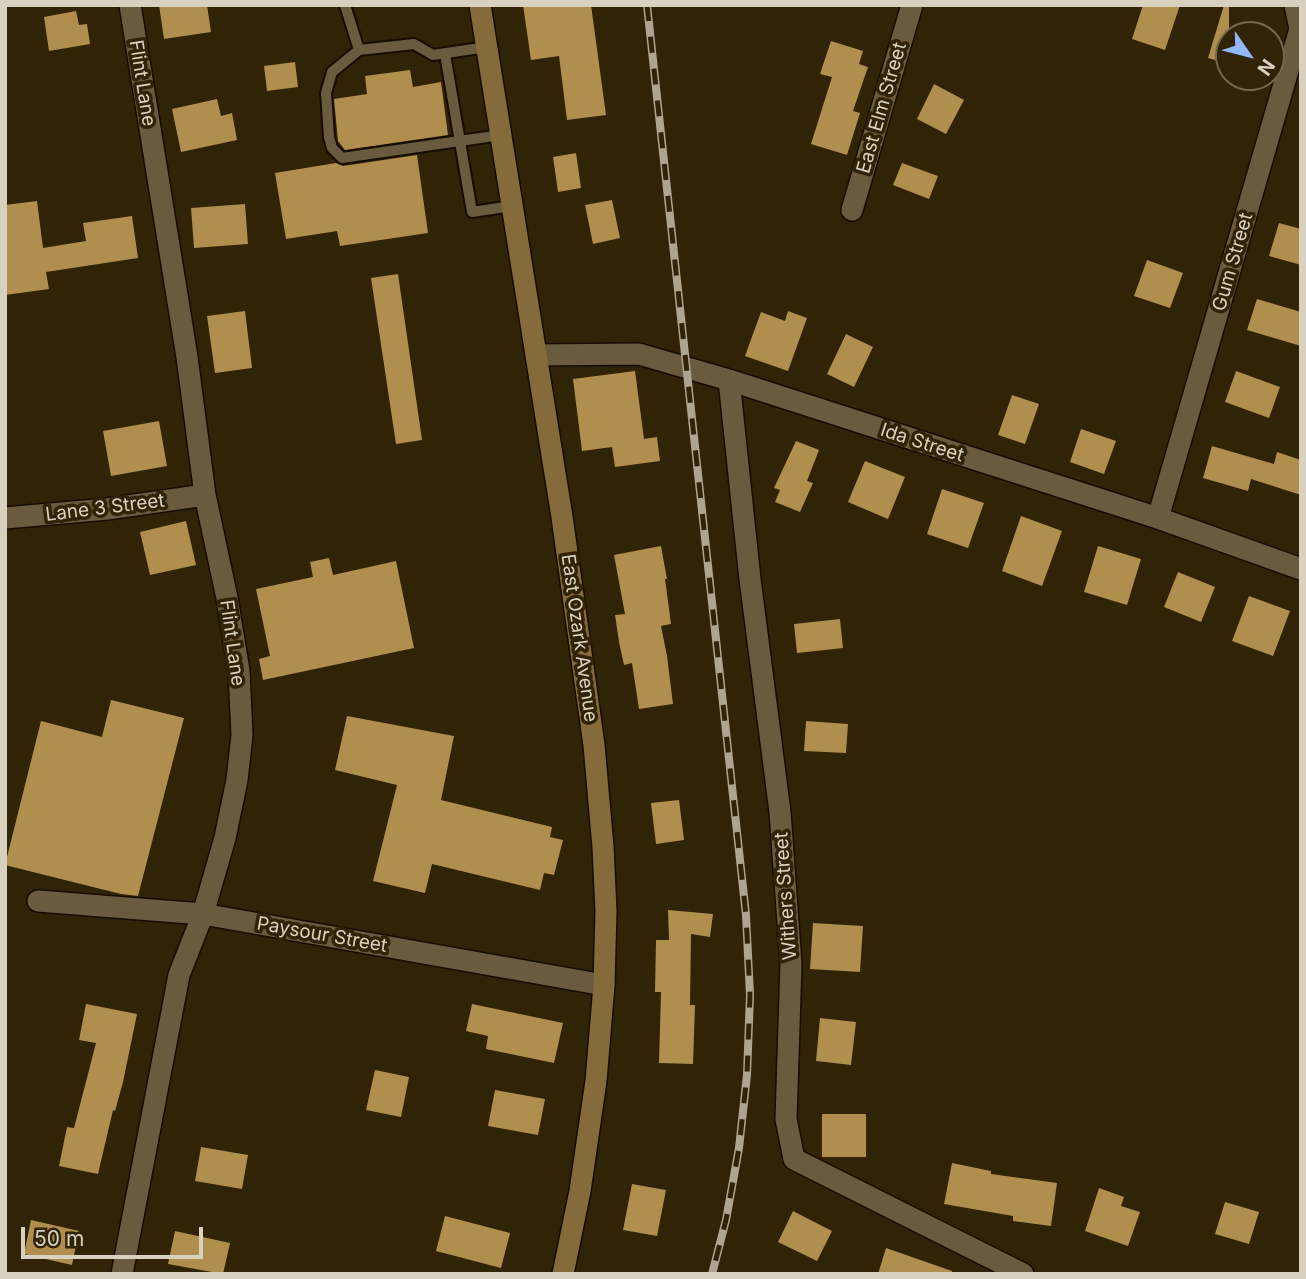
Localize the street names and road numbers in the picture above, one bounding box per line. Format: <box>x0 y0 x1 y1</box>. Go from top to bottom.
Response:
street label: Flint Lane <box>124 38 160 128</box>
street label: East Elm Street <box>852 40 912 176</box>
street label: Gum Street <box>1208 210 1258 314</box>
street label: Ida Street <box>877 419 967 467</box>
street label: Lane 3 Street <box>44 489 166 527</box>
street label: East Ozark Avenue <box>556 553 602 723</box>
street label: Flint Lane <box>215 598 249 688</box>
street label: Withers Street <box>770 831 802 961</box>
street label: Paysour Street <box>255 912 389 958</box>

